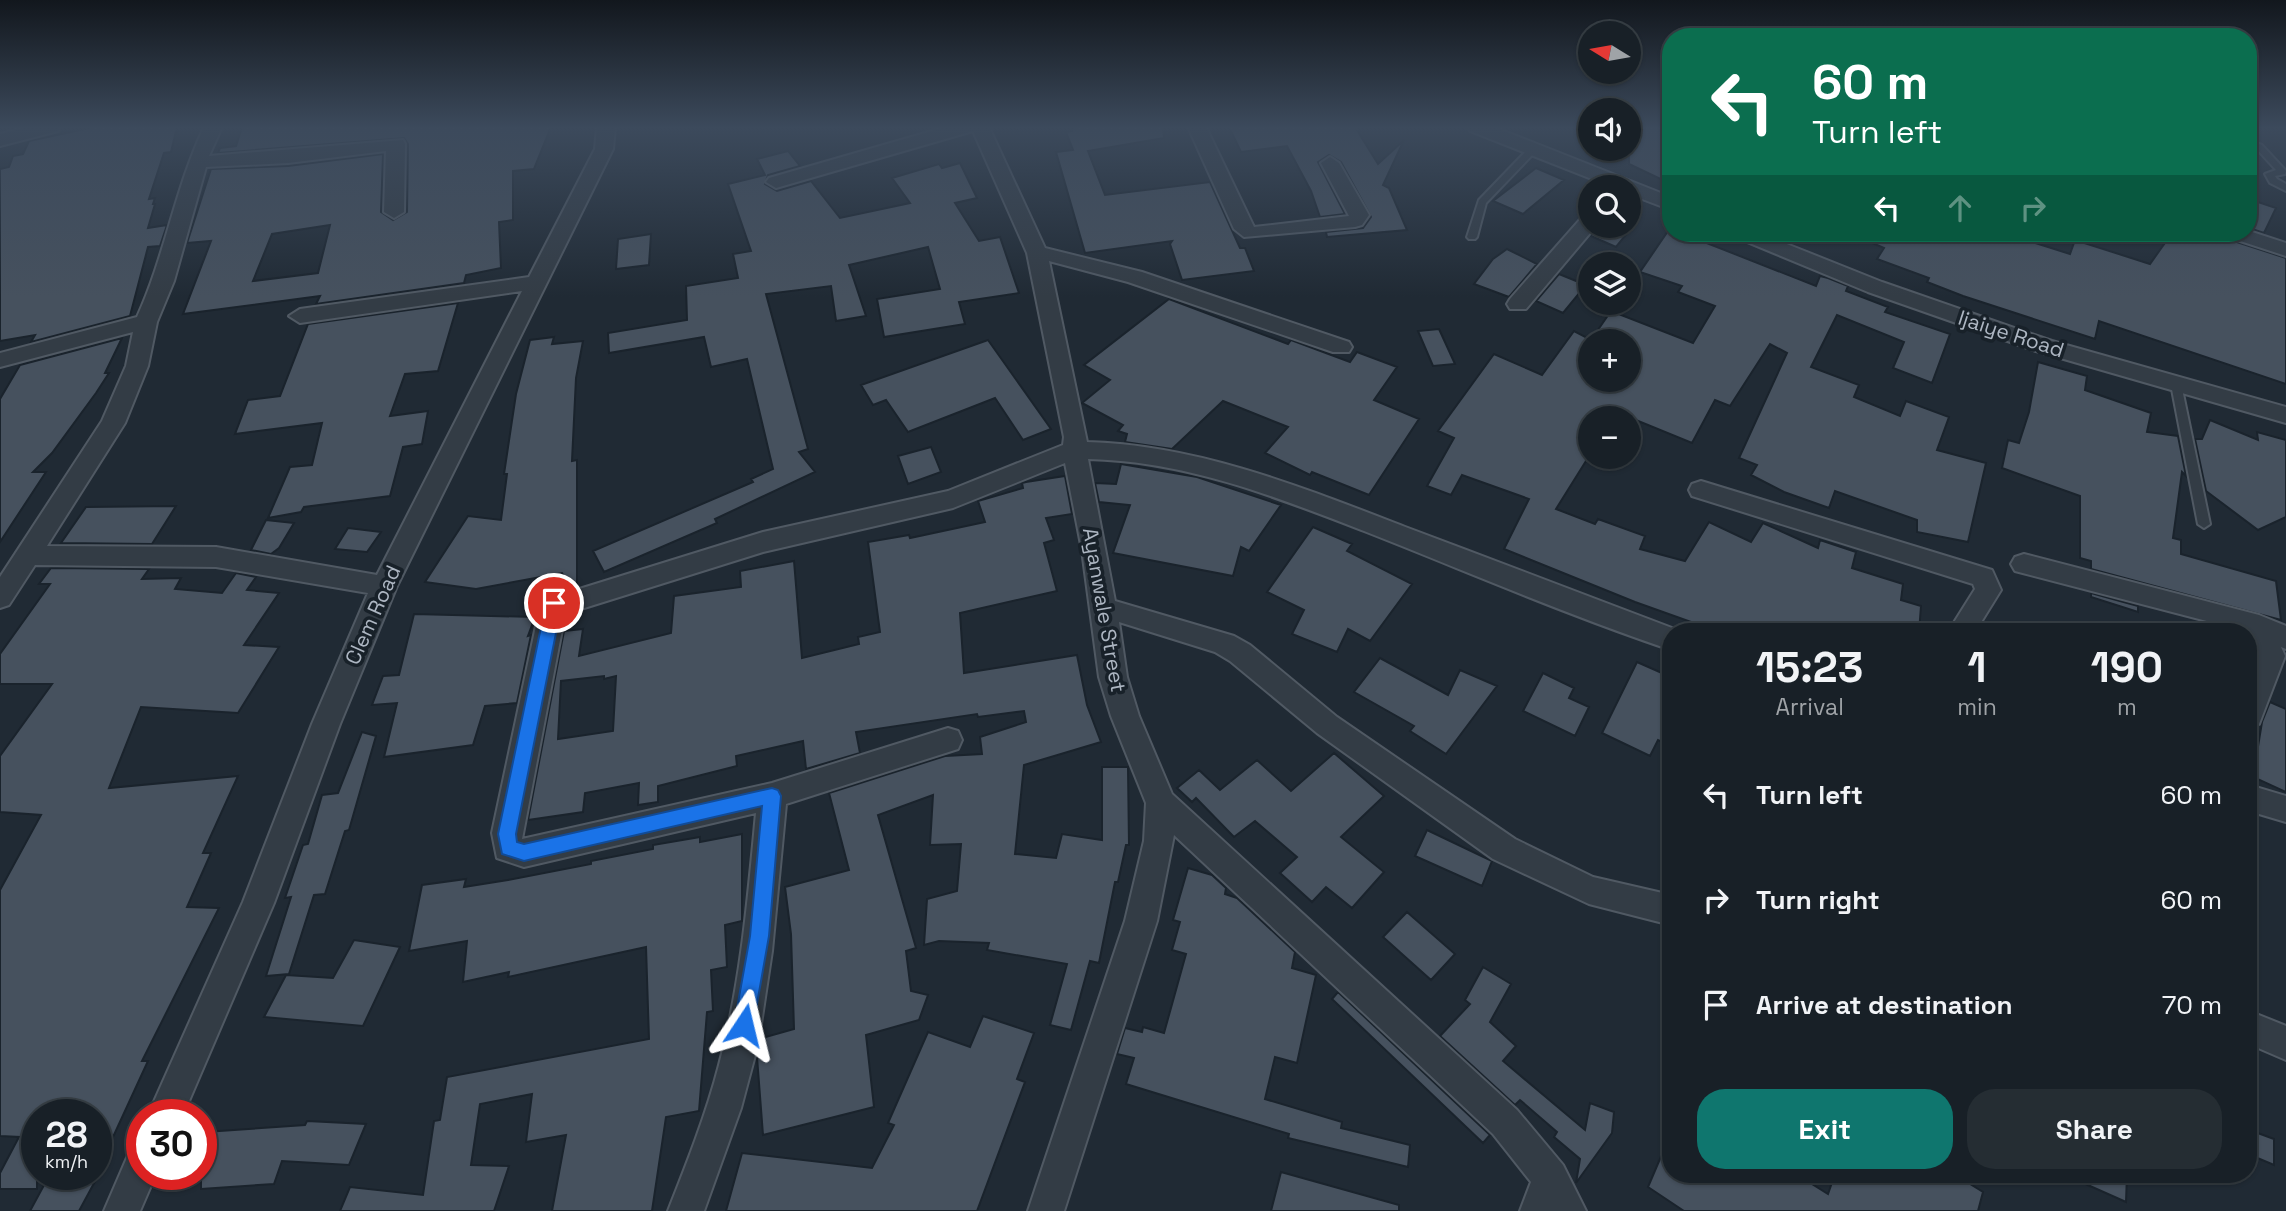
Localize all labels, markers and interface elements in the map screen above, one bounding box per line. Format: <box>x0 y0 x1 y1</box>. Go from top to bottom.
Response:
north arrow <box>1578 21 1642 84</box>
map controls <box>1578 21 1641 469</box>
text: 60 m <box>1812 51 1928 113</box>
icon: left <box>1697 56 1788 147</box>
button: sound <box>1578 98 1641 161</box>
text: Turn left <box>1812 112 1942 152</box>
button: search <box>1578 175 1641 238</box>
icon: left <box>1868 189 1906 227</box>
icon: ahead <box>1941 189 1979 227</box>
icon: right <box>2014 189 2052 227</box>
button: layers <box>1578 252 1641 315</box>
street label: Ijaiye Road <box>1955 304 2068 363</box>
button: + <box>1578 329 1641 392</box>
button: − <box>1578 406 1641 469</box>
street label: Ayanwale Street <box>1077 525 1132 694</box>
street label: Clem Road <box>339 561 406 669</box>
pin <box>524 573 584 633</box>
icon: arrive <box>535 584 573 622</box>
text: 15:23 <box>1756 641 1863 694</box>
text: 1 <box>1968 641 1987 694</box>
text: 190 <box>2091 641 2163 694</box>
text: Arrival <box>1775 692 1844 722</box>
text: min <box>1957 692 1997 722</box>
text: m <box>2117 692 2137 722</box>
icon: left <box>1697 776 1735 814</box>
text: Turn left <box>1756 778 1863 812</box>
text: 60 m <box>2160 778 2222 812</box>
icon: right <box>1697 881 1735 919</box>
text: Turn right <box>1756 883 1880 917</box>
text: 60 m <box>2160 883 2222 917</box>
icon: arrive <box>1697 986 1735 1024</box>
position arrow <box>707 988 781 1062</box>
text: Arrive at destination <box>1756 988 2013 1022</box>
text: 70 m <box>2162 988 2222 1022</box>
button: Exit <box>1697 1089 1953 1169</box>
button: Share <box>1967 1089 2222 1169</box>
speed limit sign: 30 <box>126 1099 217 1190</box>
text: 28 <box>46 1113 87 1157</box>
text: km/h <box>45 1150 88 1173</box>

